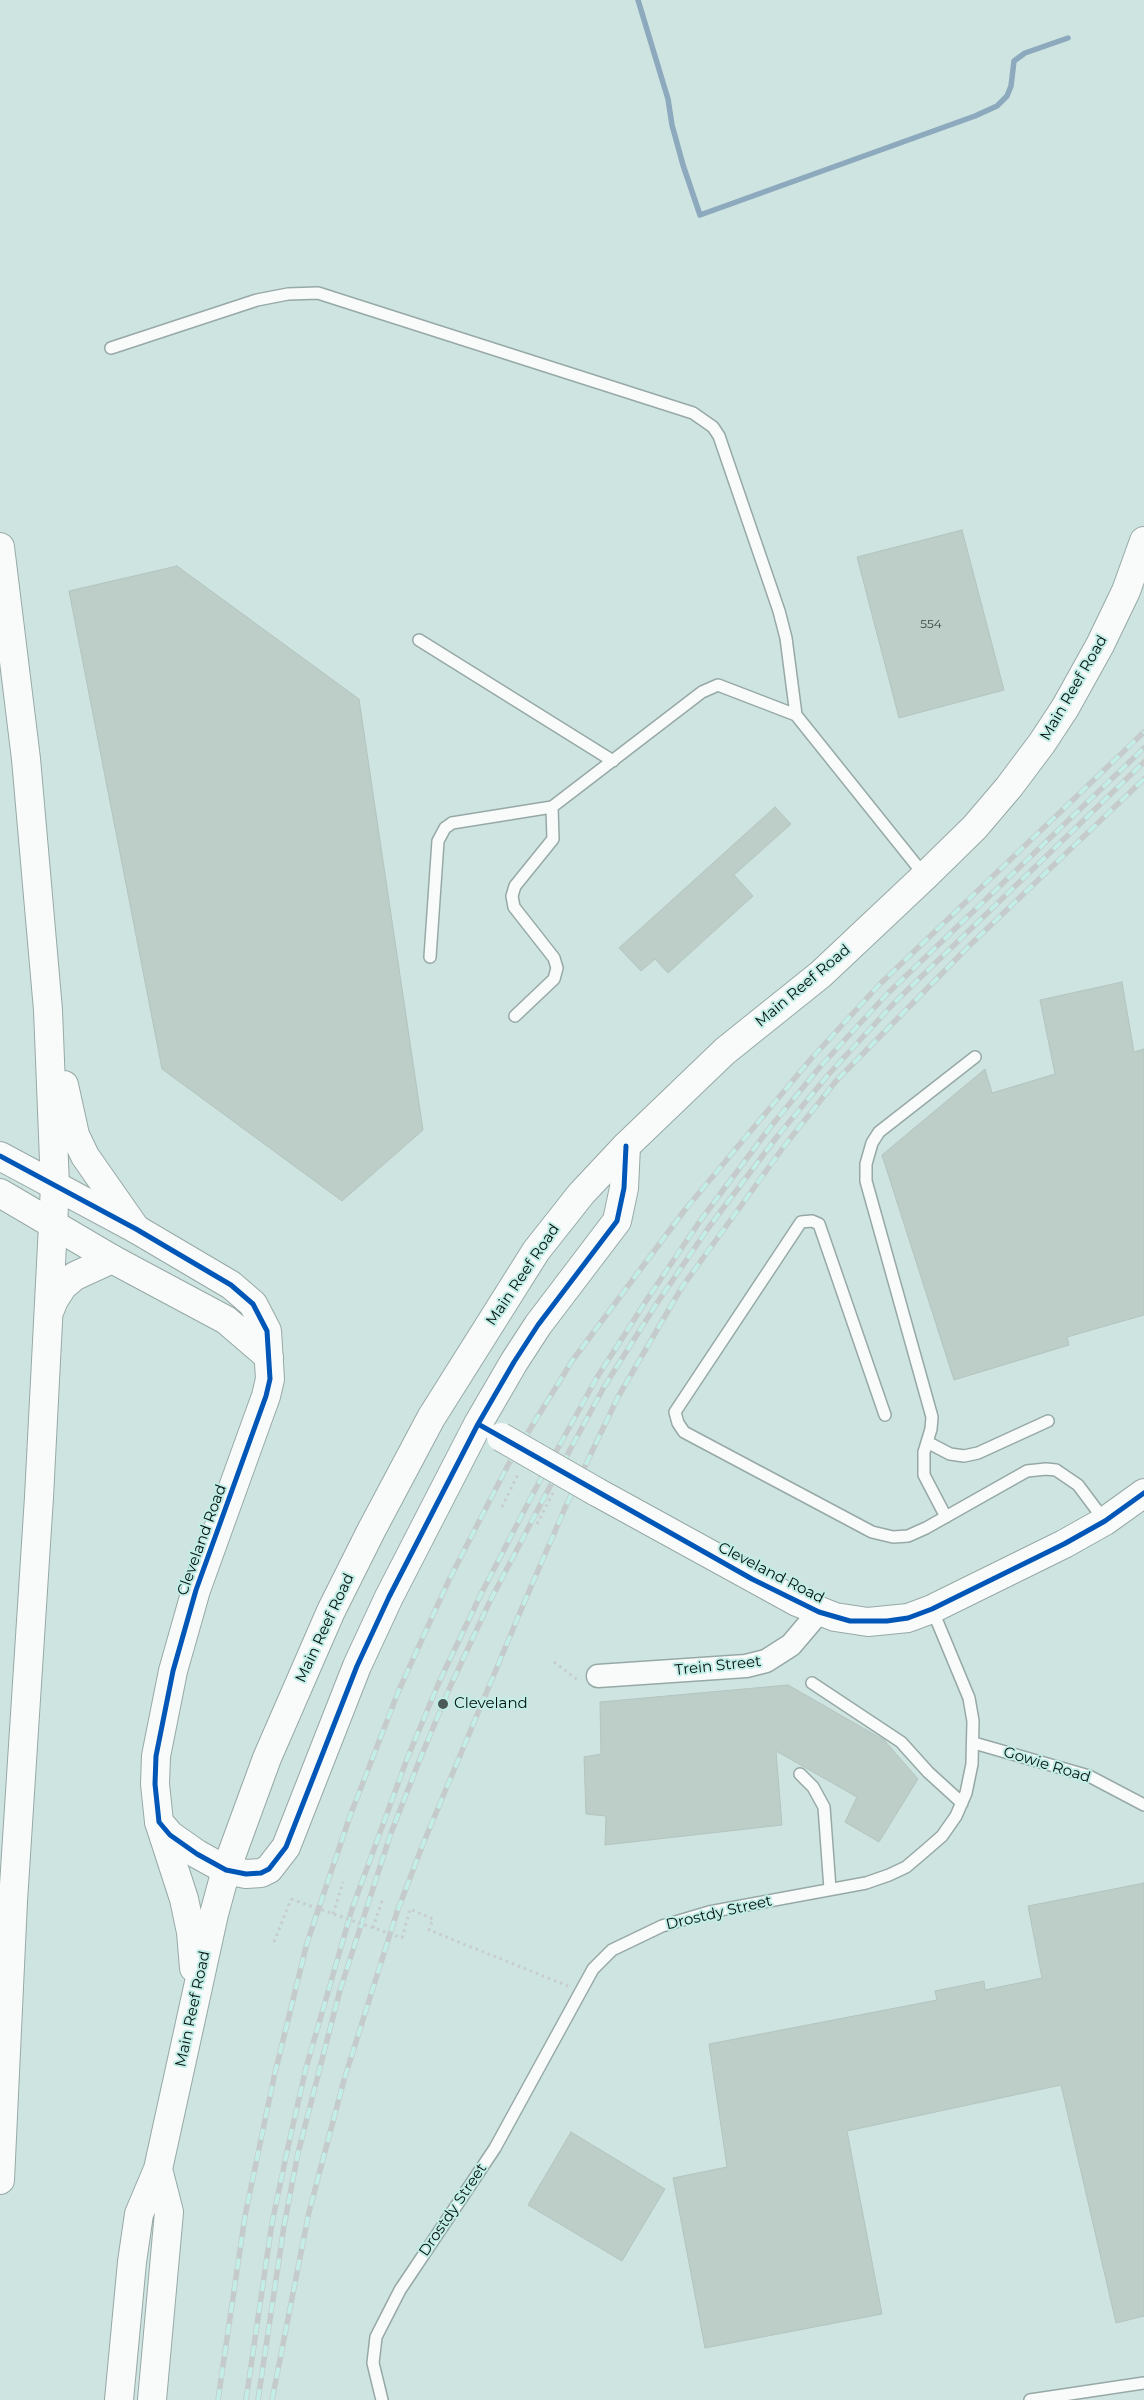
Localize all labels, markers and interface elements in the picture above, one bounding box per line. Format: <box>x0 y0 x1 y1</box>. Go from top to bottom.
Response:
house number: 554 <box>920 617 942 631</box>
street label: Main Reef Road <box>1037 632 1111 744</box>
street label: Main Reef Road <box>752 941 854 1031</box>
street label: Main Reef Road <box>482 1221 564 1329</box>
street label: Cleveland Road <box>174 1482 230 1598</box>
street label: Cleveland Road <box>715 1538 827 1608</box>
street label: Main Reef Road <box>292 1571 358 1685</box>
street label: Trein Street <box>674 1653 762 1679</box>
place label: Cleveland <box>454 1695 528 1713</box>
marker: Cleveland <box>436 1697 450 1711</box>
street label: Gowie Road <box>1001 1743 1093 1787</box>
street label: Drostdy Street <box>664 1892 774 1934</box>
street label: Main Reef Road <box>172 1949 214 2069</box>
street label: Drostdy Street <box>415 2160 491 2260</box>

